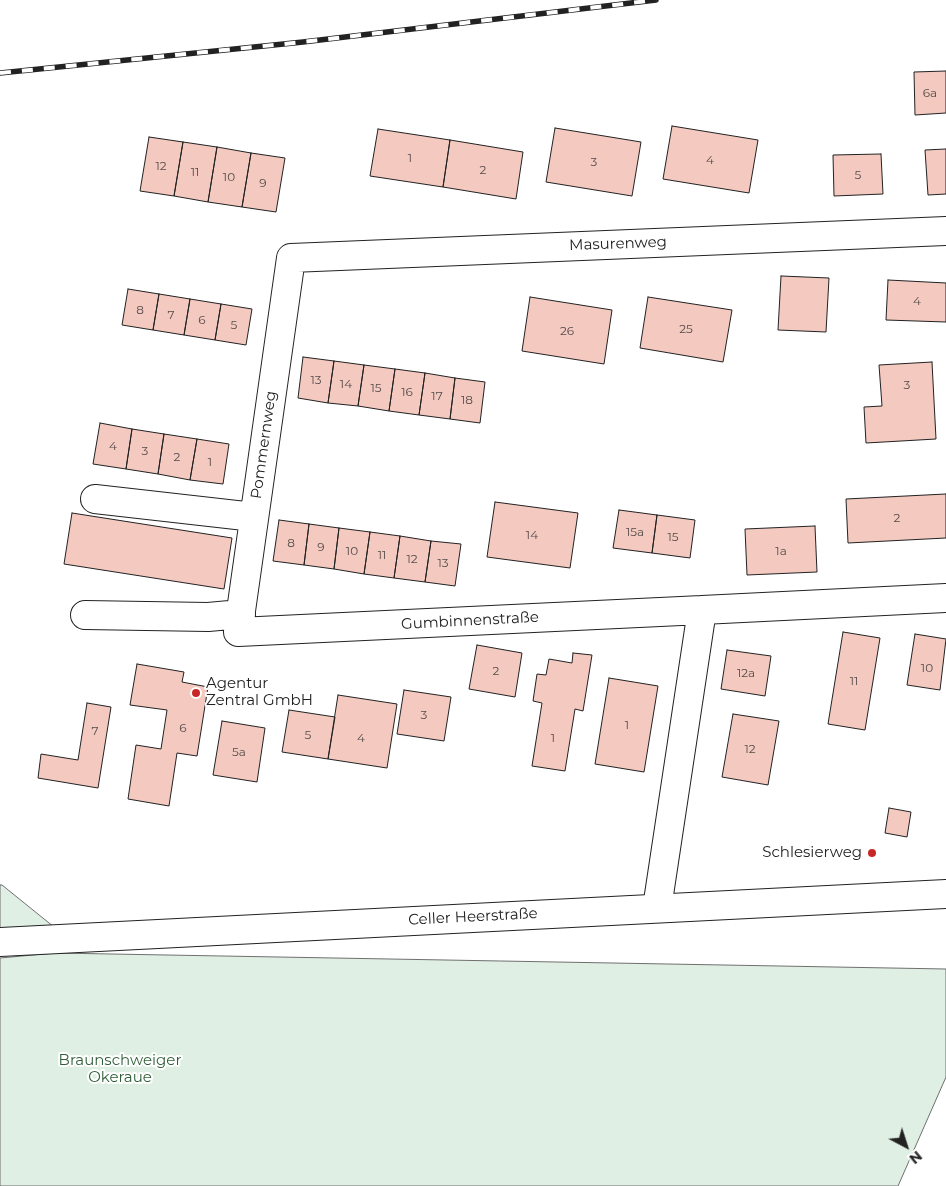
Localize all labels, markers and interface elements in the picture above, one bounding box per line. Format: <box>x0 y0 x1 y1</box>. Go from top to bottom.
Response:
house number: 6a <box>923 86 937 100</box>
house number: 1 <box>408 151 412 165</box>
house number: 4 <box>706 153 714 167</box>
house number: 3 <box>591 155 597 169</box>
house number: 12 <box>155 159 167 173</box>
house number: 2 <box>480 163 486 177</box>
house number: 11 <box>191 165 199 179</box>
house number: 5 <box>855 168 861 182</box>
house number: 10 <box>223 170 235 184</box>
house number: 9 <box>259 176 267 190</box>
street label: Masurenweg <box>569 233 667 255</box>
house number: 4 <box>913 294 921 308</box>
house number: 8 <box>136 303 144 317</box>
house number: 7 <box>167 308 175 322</box>
house number: 6 <box>198 313 206 327</box>
house number: 5 <box>231 318 237 332</box>
house number: 25 <box>679 322 693 336</box>
house number: 26 <box>560 324 574 338</box>
house number: 13 <box>310 373 322 387</box>
house number: 14 <box>340 377 352 391</box>
house number: 3 <box>904 378 910 392</box>
house number: 15 <box>370 381 382 395</box>
house number: 16 <box>401 385 413 399</box>
house number: 17 <box>431 389 443 403</box>
street label: Pommernweg <box>247 390 281 500</box>
house number: 18 <box>461 393 473 407</box>
house number: 4 <box>109 439 117 453</box>
house number: 3 <box>142 444 148 458</box>
house number: 2 <box>174 450 180 464</box>
house number: 1 <box>208 455 212 469</box>
house number: 2 <box>894 511 900 525</box>
house number: 15a <box>626 525 644 539</box>
house number: 14 <box>526 528 538 542</box>
house number: 15 <box>667 530 679 544</box>
house number: 8 <box>287 536 295 550</box>
house number: 9 <box>317 540 325 554</box>
house number: 10 <box>346 544 358 558</box>
house number: 1a <box>775 544 787 558</box>
house number: 11 <box>378 548 386 562</box>
house number: 12 <box>406 552 418 566</box>
house number: 13 <box>437 556 449 570</box>
street label: Gumbinnenstraße <box>401 608 539 634</box>
house number: 10 <box>921 661 933 675</box>
house number: 2 <box>493 664 499 678</box>
house number: 12a <box>737 666 755 680</box>
house number: 11 <box>850 674 858 688</box>
place label: Agentur Zentral GmbH <box>206 675 313 710</box>
marker: Agentur Zentral GmbH <box>190 687 202 699</box>
house number: 3 <box>421 708 427 722</box>
house number: 1 <box>625 718 629 732</box>
house number: 6 <box>179 721 187 735</box>
house number: 7 <box>91 724 99 738</box>
house number: 5 <box>305 728 311 742</box>
house number: 4 <box>357 731 365 745</box>
house number: 1 <box>551 731 555 745</box>
house number: 12 <box>744 742 756 756</box>
house number: 5a <box>232 745 246 759</box>
place label: Schlesierweg <box>762 844 862 862</box>
marker: Schlesierweg <box>866 847 878 859</box>
street label: Celler Heerstraße <box>408 905 538 929</box>
park label: Braunschweiger Okeraue <box>59 1052 181 1087</box>
north arrow <box>881 1121 931 1171</box>
text: N <box>906 1147 926 1168</box>

